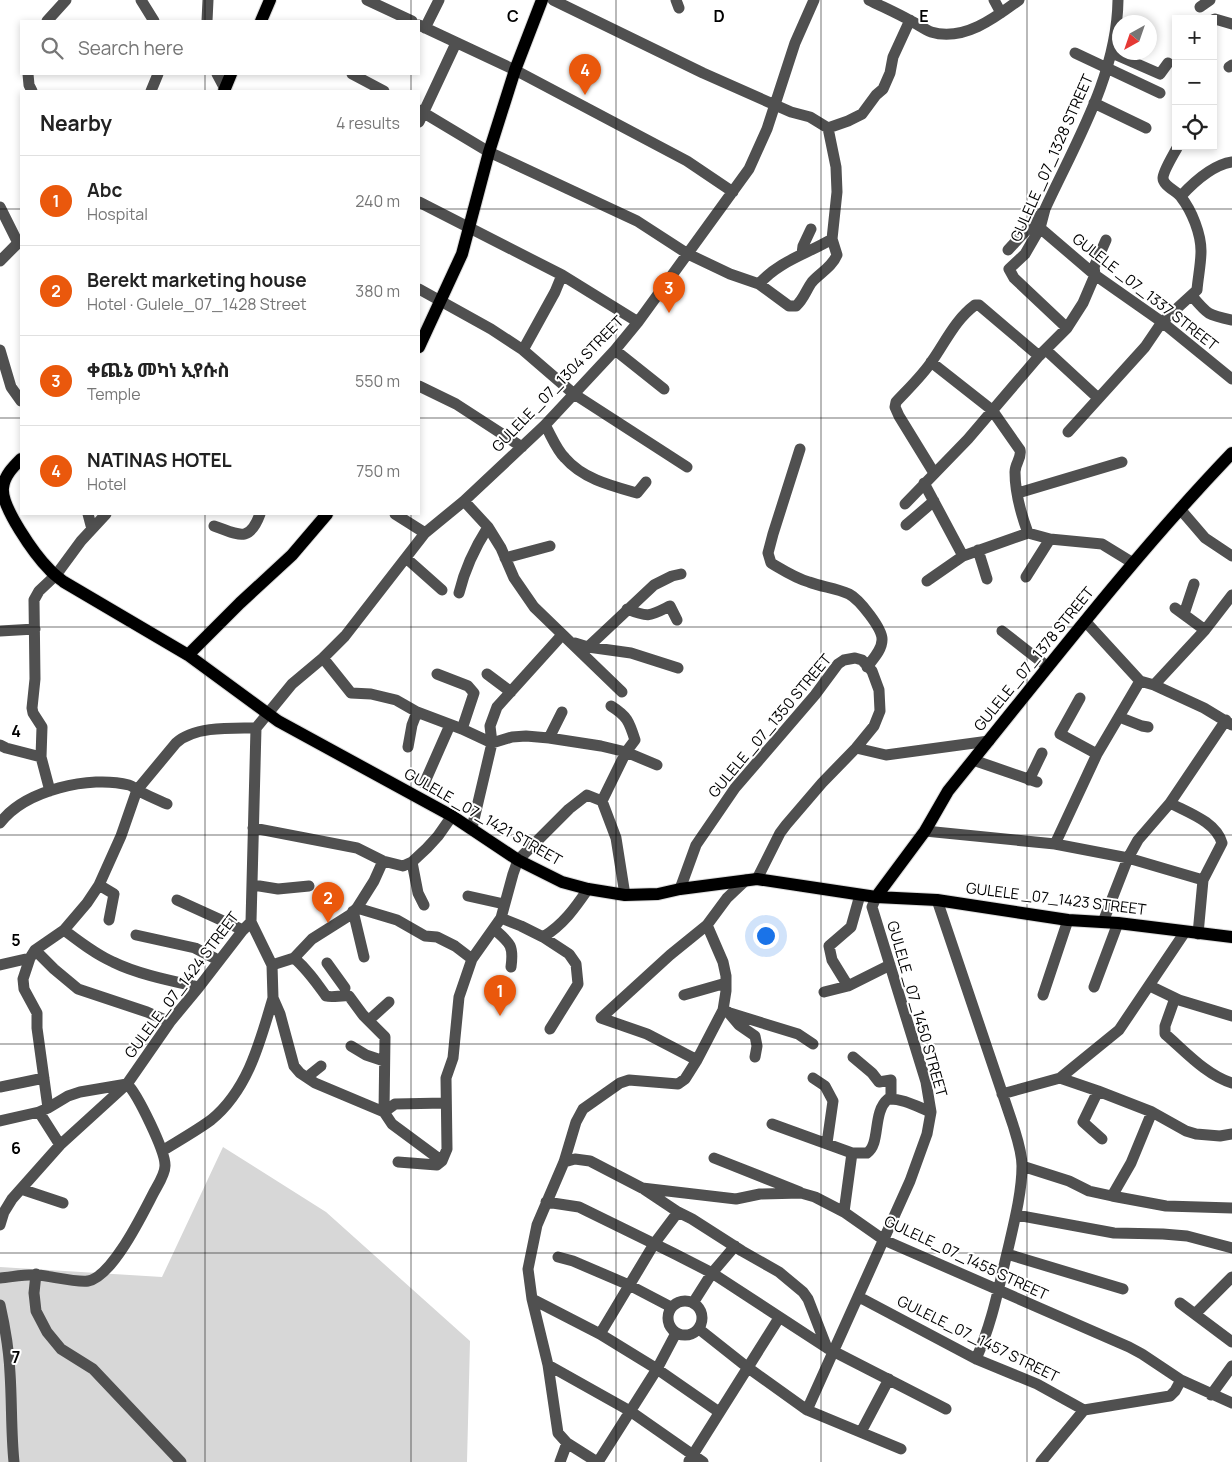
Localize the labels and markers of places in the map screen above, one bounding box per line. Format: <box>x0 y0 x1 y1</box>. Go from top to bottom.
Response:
pin: 4 <box>569 54 601 95</box>
pin: 3 <box>653 272 685 313</box>
pin: 2 <box>312 882 344 923</box>
pin: 1 <box>484 975 516 1016</box>

